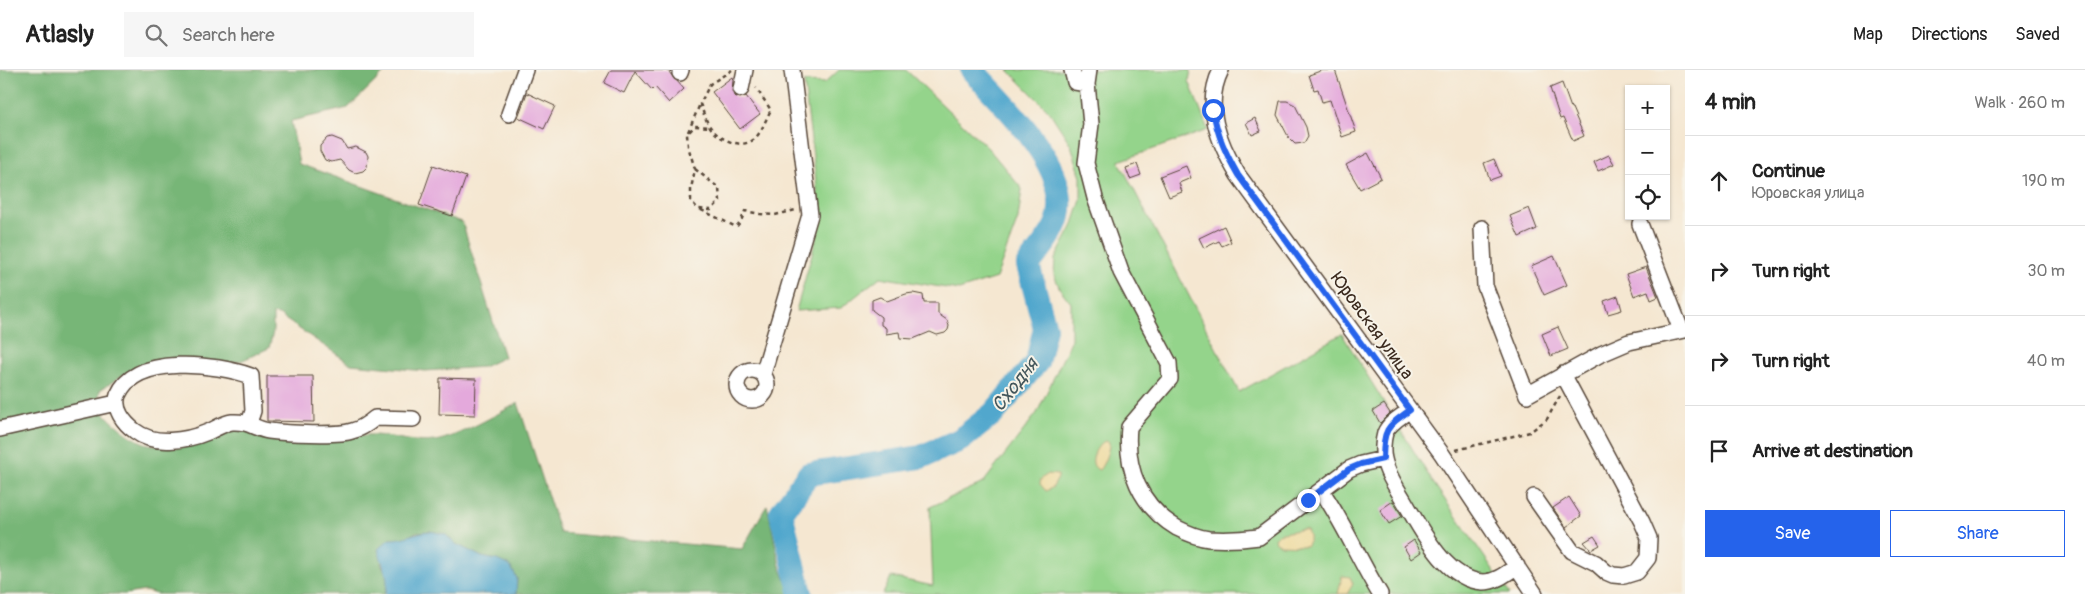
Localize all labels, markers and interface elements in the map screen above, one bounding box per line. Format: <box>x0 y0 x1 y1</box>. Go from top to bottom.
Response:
search box <box>124 12 474 57</box>
text: Atlasly <box>25 20 94 49</box>
icon: search <box>142 21 170 49</box>
text: Search here <box>182 23 275 47</box>
text: Map <box>1853 23 1883 46</box>
text: Directions <box>1911 23 1987 46</box>
text: Saved <box>2015 23 2060 46</box>
map controls <box>1625 85 1670 220</box>
button: + <box>1625 85 1670 130</box>
text: 4 min <box>1705 89 1756 116</box>
text: Walk · 260 m <box>1974 93 2065 113</box>
route start <box>1202 99 1225 122</box>
button: − <box>1625 130 1670 175</box>
text: Continue <box>1752 159 1825 183</box>
icon: ahead <box>1705 167 1733 195</box>
text: 190 m <box>2022 171 2065 191</box>
button: locate <box>1625 175 1670 220</box>
text: Юровская улица <box>1752 183 1864 203</box>
icon: right <box>1705 257 1733 285</box>
text: Turn right <box>1752 259 1830 283</box>
text: 30 m <box>2027 261 2065 281</box>
street label: Юровская улица <box>1326 268 1418 384</box>
icon: right <box>1705 347 1733 375</box>
text: Turn right <box>1752 349 1830 373</box>
text: 40 m <box>2027 351 2065 371</box>
water label: Сходня <box>987 352 1045 417</box>
icon: arrive <box>1705 437 1733 465</box>
text: Arrive at destination <box>1752 439 1913 463</box>
route end <box>1297 489 1320 512</box>
button: Save <box>1705 510 1880 557</box>
button: Share <box>1890 510 2065 557</box>

